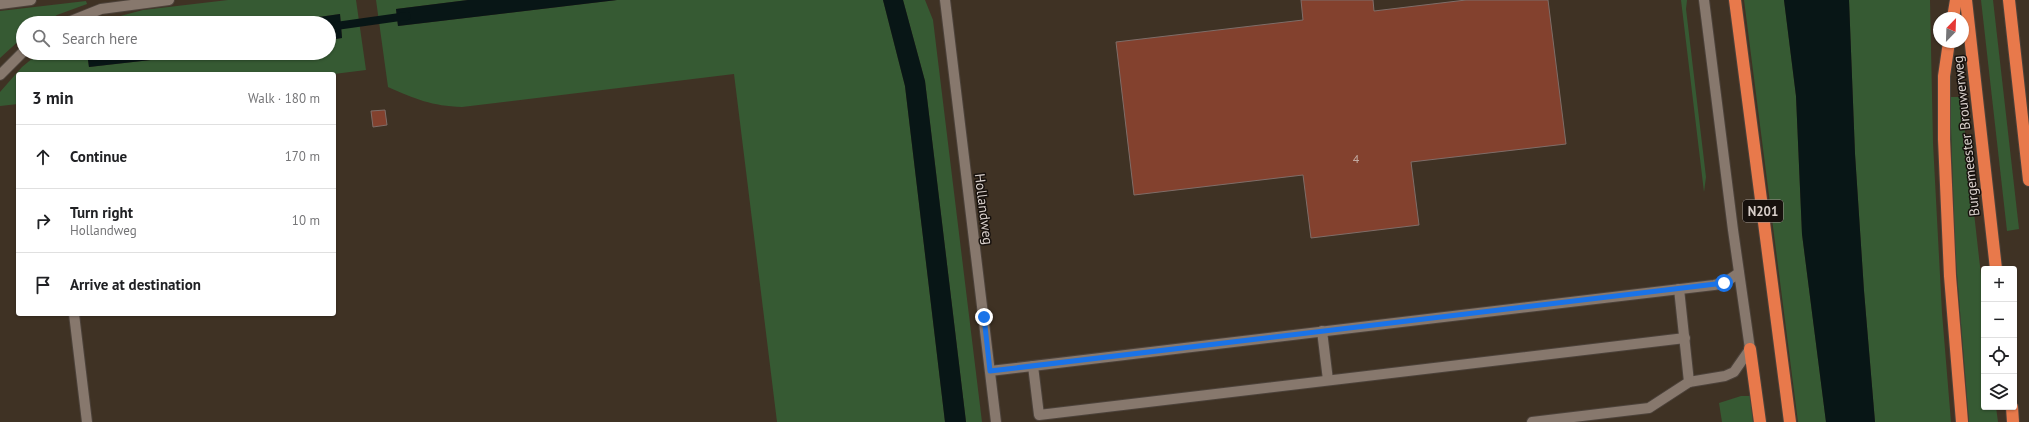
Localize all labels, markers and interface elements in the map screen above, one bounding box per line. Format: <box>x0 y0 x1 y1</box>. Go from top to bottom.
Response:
north arrow <box>1933 12 1969 48</box>
search box <box>16 16 336 60</box>
icon: search <box>30 27 52 49</box>
text: Search here <box>62 29 138 48</box>
street label: Burgemeester Brouwerweg <box>1949 55 1983 217</box>
text: 3 min <box>32 87 73 109</box>
text: Walk · 180 m <box>248 90 320 107</box>
icon: ahead <box>32 146 54 168</box>
text: Continue <box>70 147 127 166</box>
text: 170 m <box>285 148 320 165</box>
house number: 4 <box>1353 151 1360 166</box>
street label: Hollandweg <box>971 172 997 246</box>
road number: N201 <box>1743 200 1783 222</box>
text: Turn right <box>70 203 133 222</box>
icon: right <box>32 210 54 232</box>
text: 10 m <box>292 212 320 229</box>
text: Hollandweg <box>70 222 137 239</box>
map controls <box>1981 266 2017 410</box>
button: + <box>1981 266 2017 302</box>
icon: arrive <box>32 274 54 296</box>
route start <box>1715 274 1733 292</box>
text: Arrive at destination <box>70 275 201 294</box>
button: − <box>1981 302 2017 338</box>
route end <box>975 308 993 326</box>
button: locate <box>1981 338 2017 374</box>
button: layers <box>1981 374 2017 410</box>

